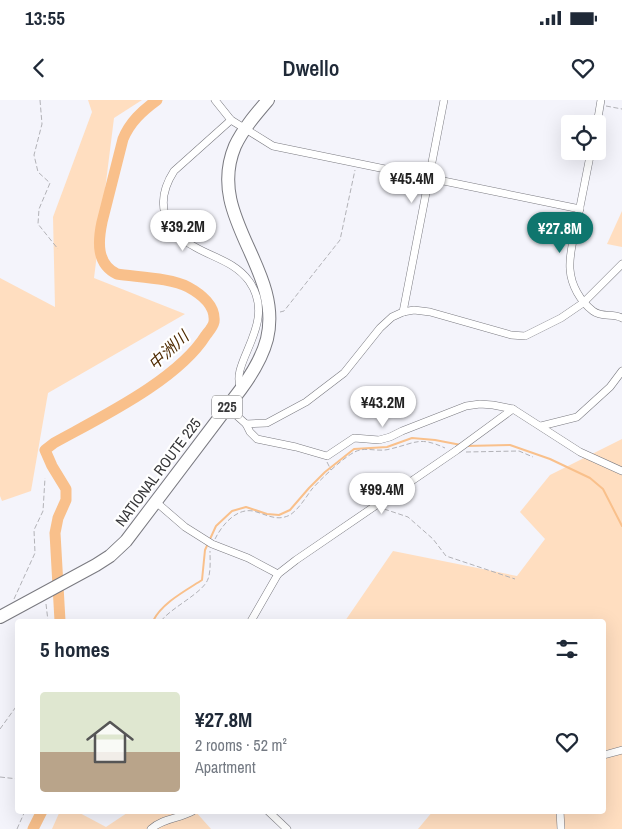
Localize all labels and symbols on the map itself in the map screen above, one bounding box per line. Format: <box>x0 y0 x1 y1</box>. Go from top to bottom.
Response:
pin: ¥45.4M <box>371 162 453 204</box>
pin: ¥39.2M <box>142 210 224 252</box>
pin: ¥27.8M <box>519 212 601 254</box>
water label: 中洲川 <box>143 324 195 374</box>
pin: ¥43.2M <box>342 386 424 428</box>
road number: 225 <box>212 396 242 418</box>
street label: NATIONAL ROUTE 225 <box>110 413 206 530</box>
pin: ¥99.4M <box>341 472 423 515</box>

